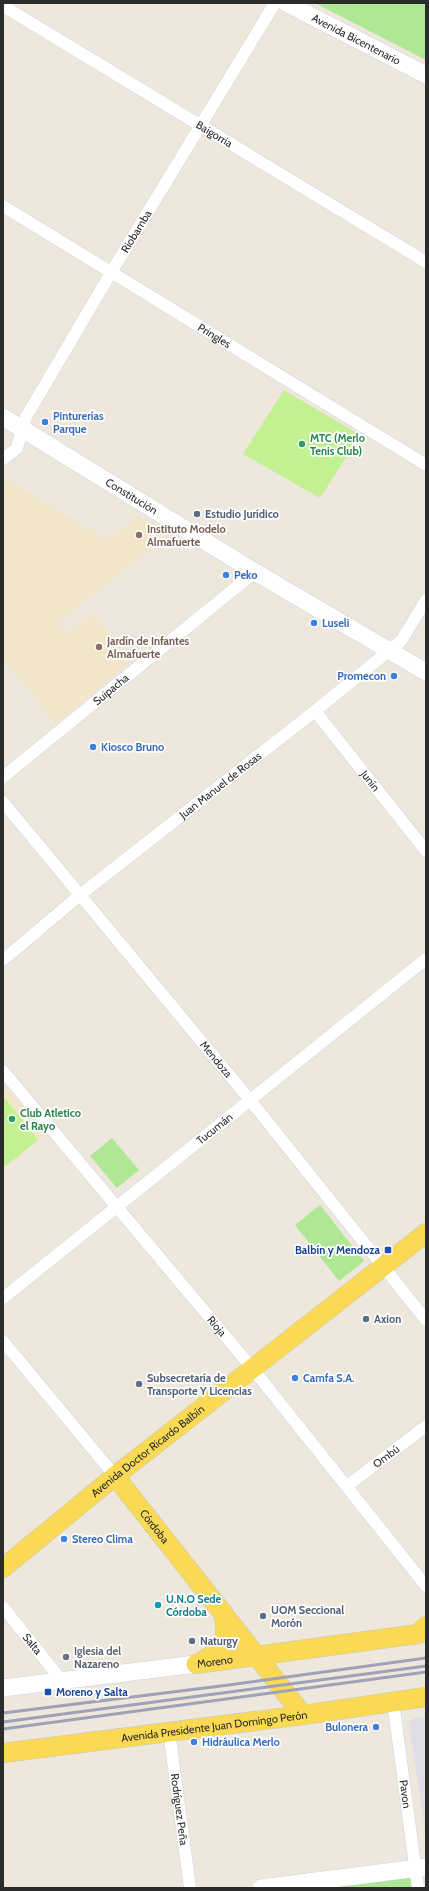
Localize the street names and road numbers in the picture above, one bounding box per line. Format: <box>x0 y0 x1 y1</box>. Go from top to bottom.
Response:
street label: Avenida Bicentenario <box>310 11 403 68</box>
street label: Baigorria <box>193 117 236 151</box>
street label: Riobamba <box>118 207 155 255</box>
street label: Pringles <box>195 320 234 351</box>
street label: Constitución <box>103 475 160 517</box>
street label: Suipacha <box>90 670 132 708</box>
street label: Juan Manuel de Rosas <box>176 748 264 822</box>
street label: Junín <box>357 767 383 794</box>
street label: Mendoza <box>197 1038 236 1081</box>
street label: Tucumán <box>193 1110 235 1147</box>
street label: Rioja <box>204 1313 230 1340</box>
street label: Avenida Doctor Ricardo Balbín <box>88 1402 207 1500</box>
street label: Ombú <box>370 1442 402 1471</box>
street label: Córdoba <box>137 1506 173 1547</box>
street label: Salta <box>20 1630 45 1658</box>
street label: Moreno <box>196 1652 234 1671</box>
street label: Avenida Presidente Juan Domingo Perón <box>120 1707 308 1745</box>
street label: Rodríguez Peña <box>168 1773 191 1847</box>
street label: Pavon <box>397 1779 414 1809</box>

